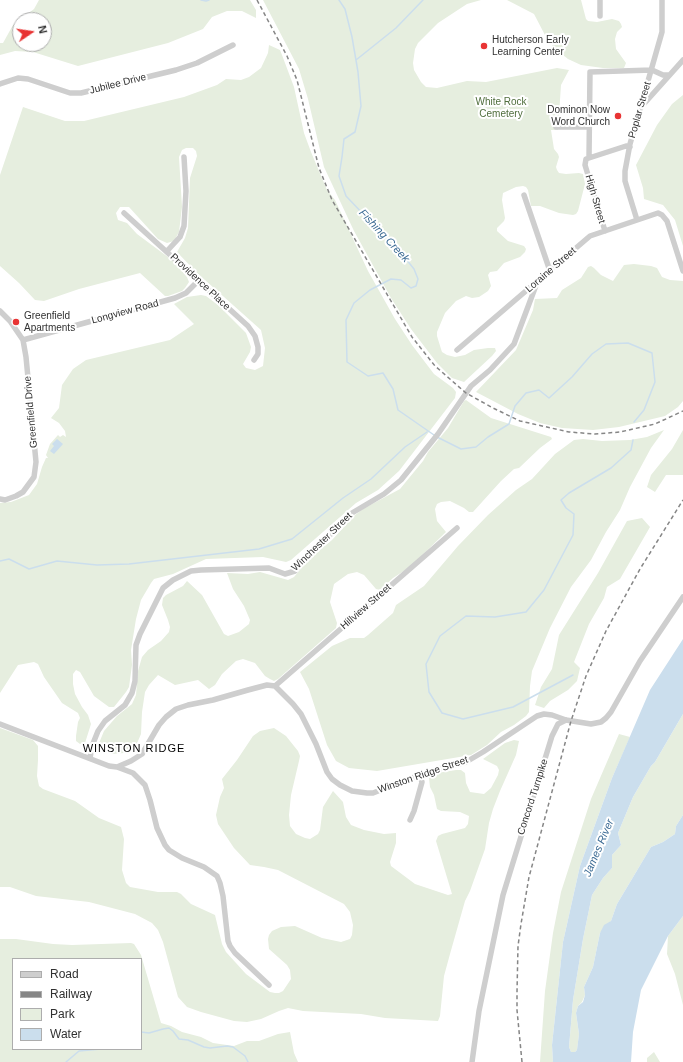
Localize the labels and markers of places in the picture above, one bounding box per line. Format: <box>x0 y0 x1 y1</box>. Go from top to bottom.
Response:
place label: Hutcherson Early Learning Center <box>492 34 569 58</box>
marker: Hutcherson Early Learning Center <box>479 41 489 51</box>
place label: Dominon Now Word Church <box>547 104 610 128</box>
marker: Dominon Now Word Church <box>613 111 623 121</box>
place label: Greenfield Apartments <box>24 310 75 334</box>
marker: Greenfield Apartments <box>11 317 21 327</box>

